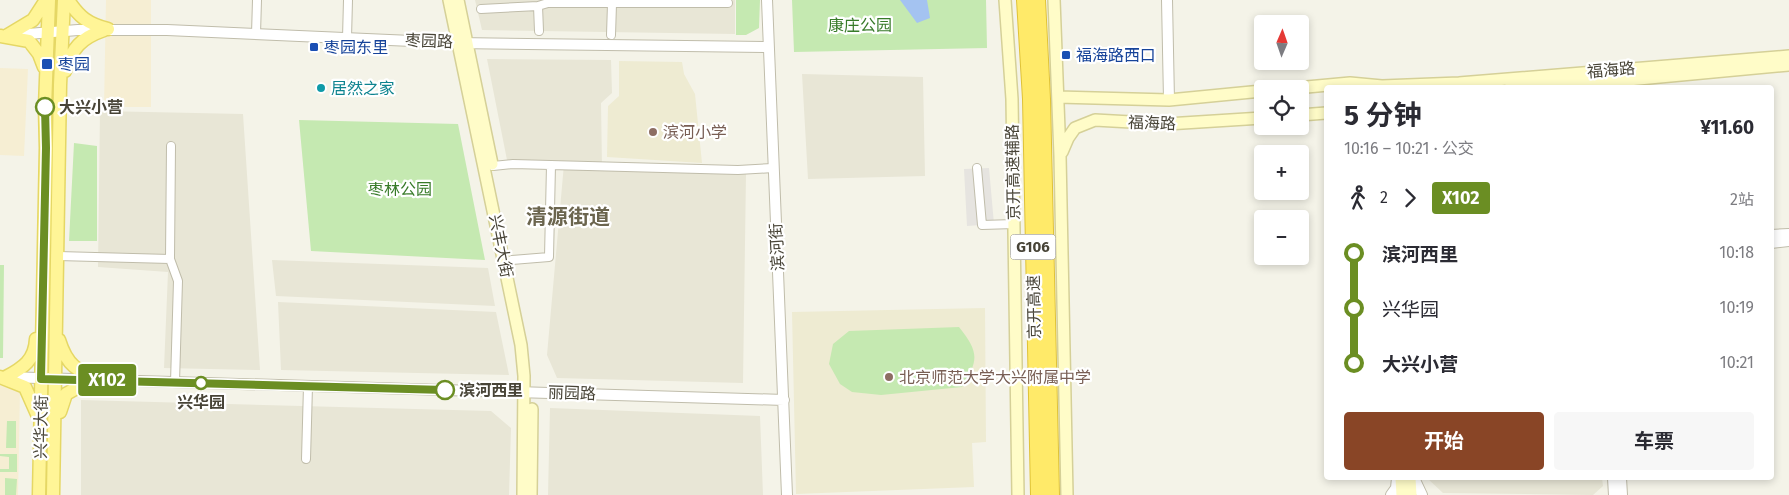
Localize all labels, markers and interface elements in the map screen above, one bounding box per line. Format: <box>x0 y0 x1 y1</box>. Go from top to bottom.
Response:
north arrow <box>1254 15 1309 70</box>
map controls <box>1254 15 1309 265</box>
park label: 康庄公园 <box>828 16 892 35</box>
street label: 枣园路 <box>405 31 453 51</box>
place label: 枣园东里 <box>324 38 388 57</box>
marker: 枣园东里 <box>308 41 320 53</box>
place label: 福海路西口 <box>1076 46 1156 65</box>
marker: 福海路西口 <box>1060 49 1072 61</box>
place label: 枣园 <box>58 55 90 74</box>
marker: 枣园 <box>40 57 54 71</box>
street label: 福海路 <box>1586 58 1636 82</box>
place label: 居然之家 <box>331 79 395 98</box>
button: locate <box>1254 80 1309 135</box>
marker: 居然之家 <box>315 82 327 94</box>
marker: 大兴小营 <box>35 97 55 117</box>
place label: 大兴小营 <box>59 98 123 117</box>
text: 5 分钟 <box>1344 99 1422 132</box>
street label: 福海路 <box>1128 113 1176 133</box>
text: ¥11.60 <box>1700 116 1754 139</box>
place label: 滨河小学 <box>663 123 727 142</box>
street label: 京开高速辅路 <box>1003 124 1023 220</box>
marker: 滨河小学 <box>647 126 659 138</box>
text: 10:16 – 10:21 · 公交 <box>1344 139 1474 158</box>
button: + <box>1254 145 1309 200</box>
park label: 枣林公园 <box>368 180 432 199</box>
icon: walk <box>1344 184 1372 212</box>
icon: forward <box>1396 184 1424 212</box>
text: X102 <box>1442 187 1480 209</box>
text: 2 <box>1380 188 1388 207</box>
text: 2站 <box>1730 190 1754 209</box>
district label: 清源街道 <box>526 204 610 230</box>
button: − <box>1254 210 1309 265</box>
street label: 兴丰大街 <box>486 213 516 279</box>
street label: 滨河街 <box>766 223 788 271</box>
road number: G106 <box>1010 234 1056 260</box>
text: 滨河西里 <box>1382 243 1458 266</box>
text: 10:18 <box>1719 243 1754 262</box>
street label: 京开高速 <box>1024 275 1044 339</box>
text: 兴华园 <box>1382 298 1439 321</box>
text: 10:19 <box>1720 298 1754 317</box>
text: 大兴小营 <box>1382 353 1458 376</box>
text: 10:21 <box>1720 353 1754 372</box>
line badge: X102 <box>72 364 142 396</box>
place label: 北京师范大学大兴附属中学 <box>899 368 1091 387</box>
text: X102 <box>88 369 126 391</box>
marker: 北京师范大学大兴附属中学 <box>883 371 895 383</box>
marker: 兴华园 <box>194 376 208 390</box>
marker: 滨河西里 <box>435 380 455 400</box>
place label: 滨河西里 <box>459 381 523 400</box>
street label: 丽园路 <box>548 383 596 403</box>
place label: 兴华园 <box>177 393 225 412</box>
street label: 兴华大街 <box>31 395 51 459</box>
button: 开始 <box>1344 412 1544 470</box>
button: 车票 <box>1554 412 1754 470</box>

